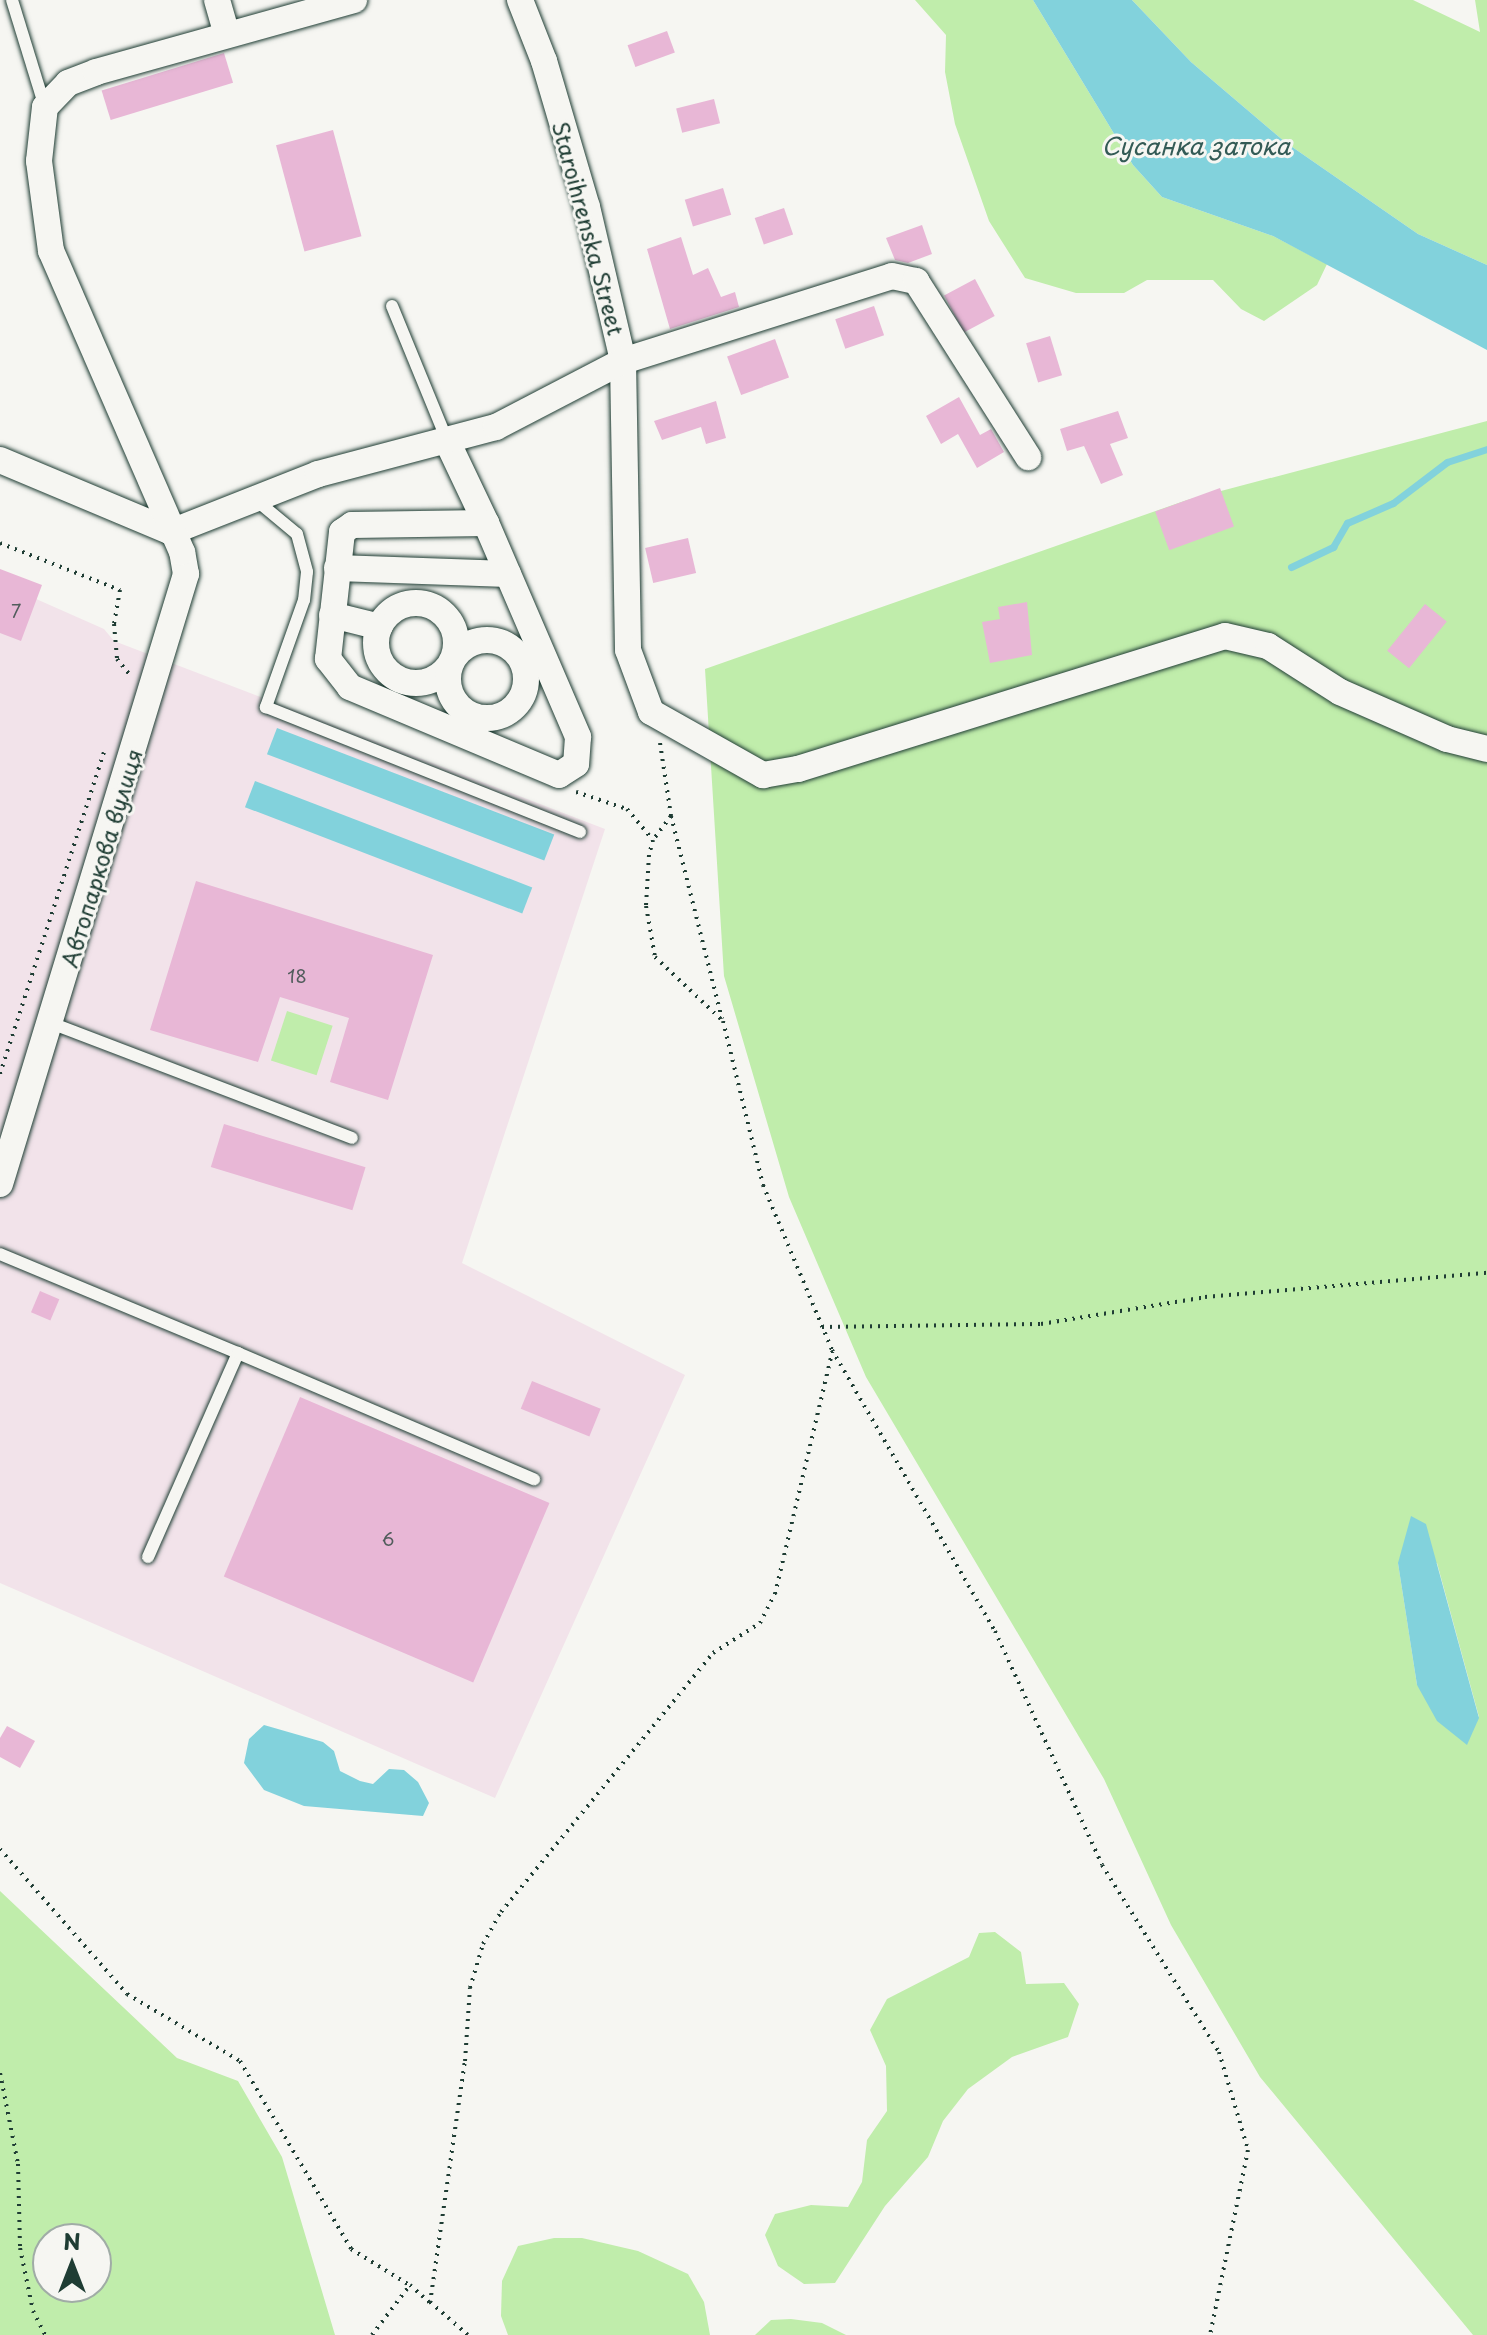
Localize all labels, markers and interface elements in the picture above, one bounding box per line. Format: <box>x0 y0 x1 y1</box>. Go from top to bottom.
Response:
street label: Staroihrenska Street <box>547 117 631 339</box>
water label: Сусанка затока <box>1101 132 1291 160</box>
house number: 7 <box>11 600 21 622</box>
street label: Автопаркова вулиця <box>55 745 147 971</box>
house number: 18 <box>287 965 307 987</box>
house number: 6 <box>382 1528 394 1550</box>
north arrow <box>32 2223 112 2303</box>
text: N <box>63 2224 81 2257</box>

